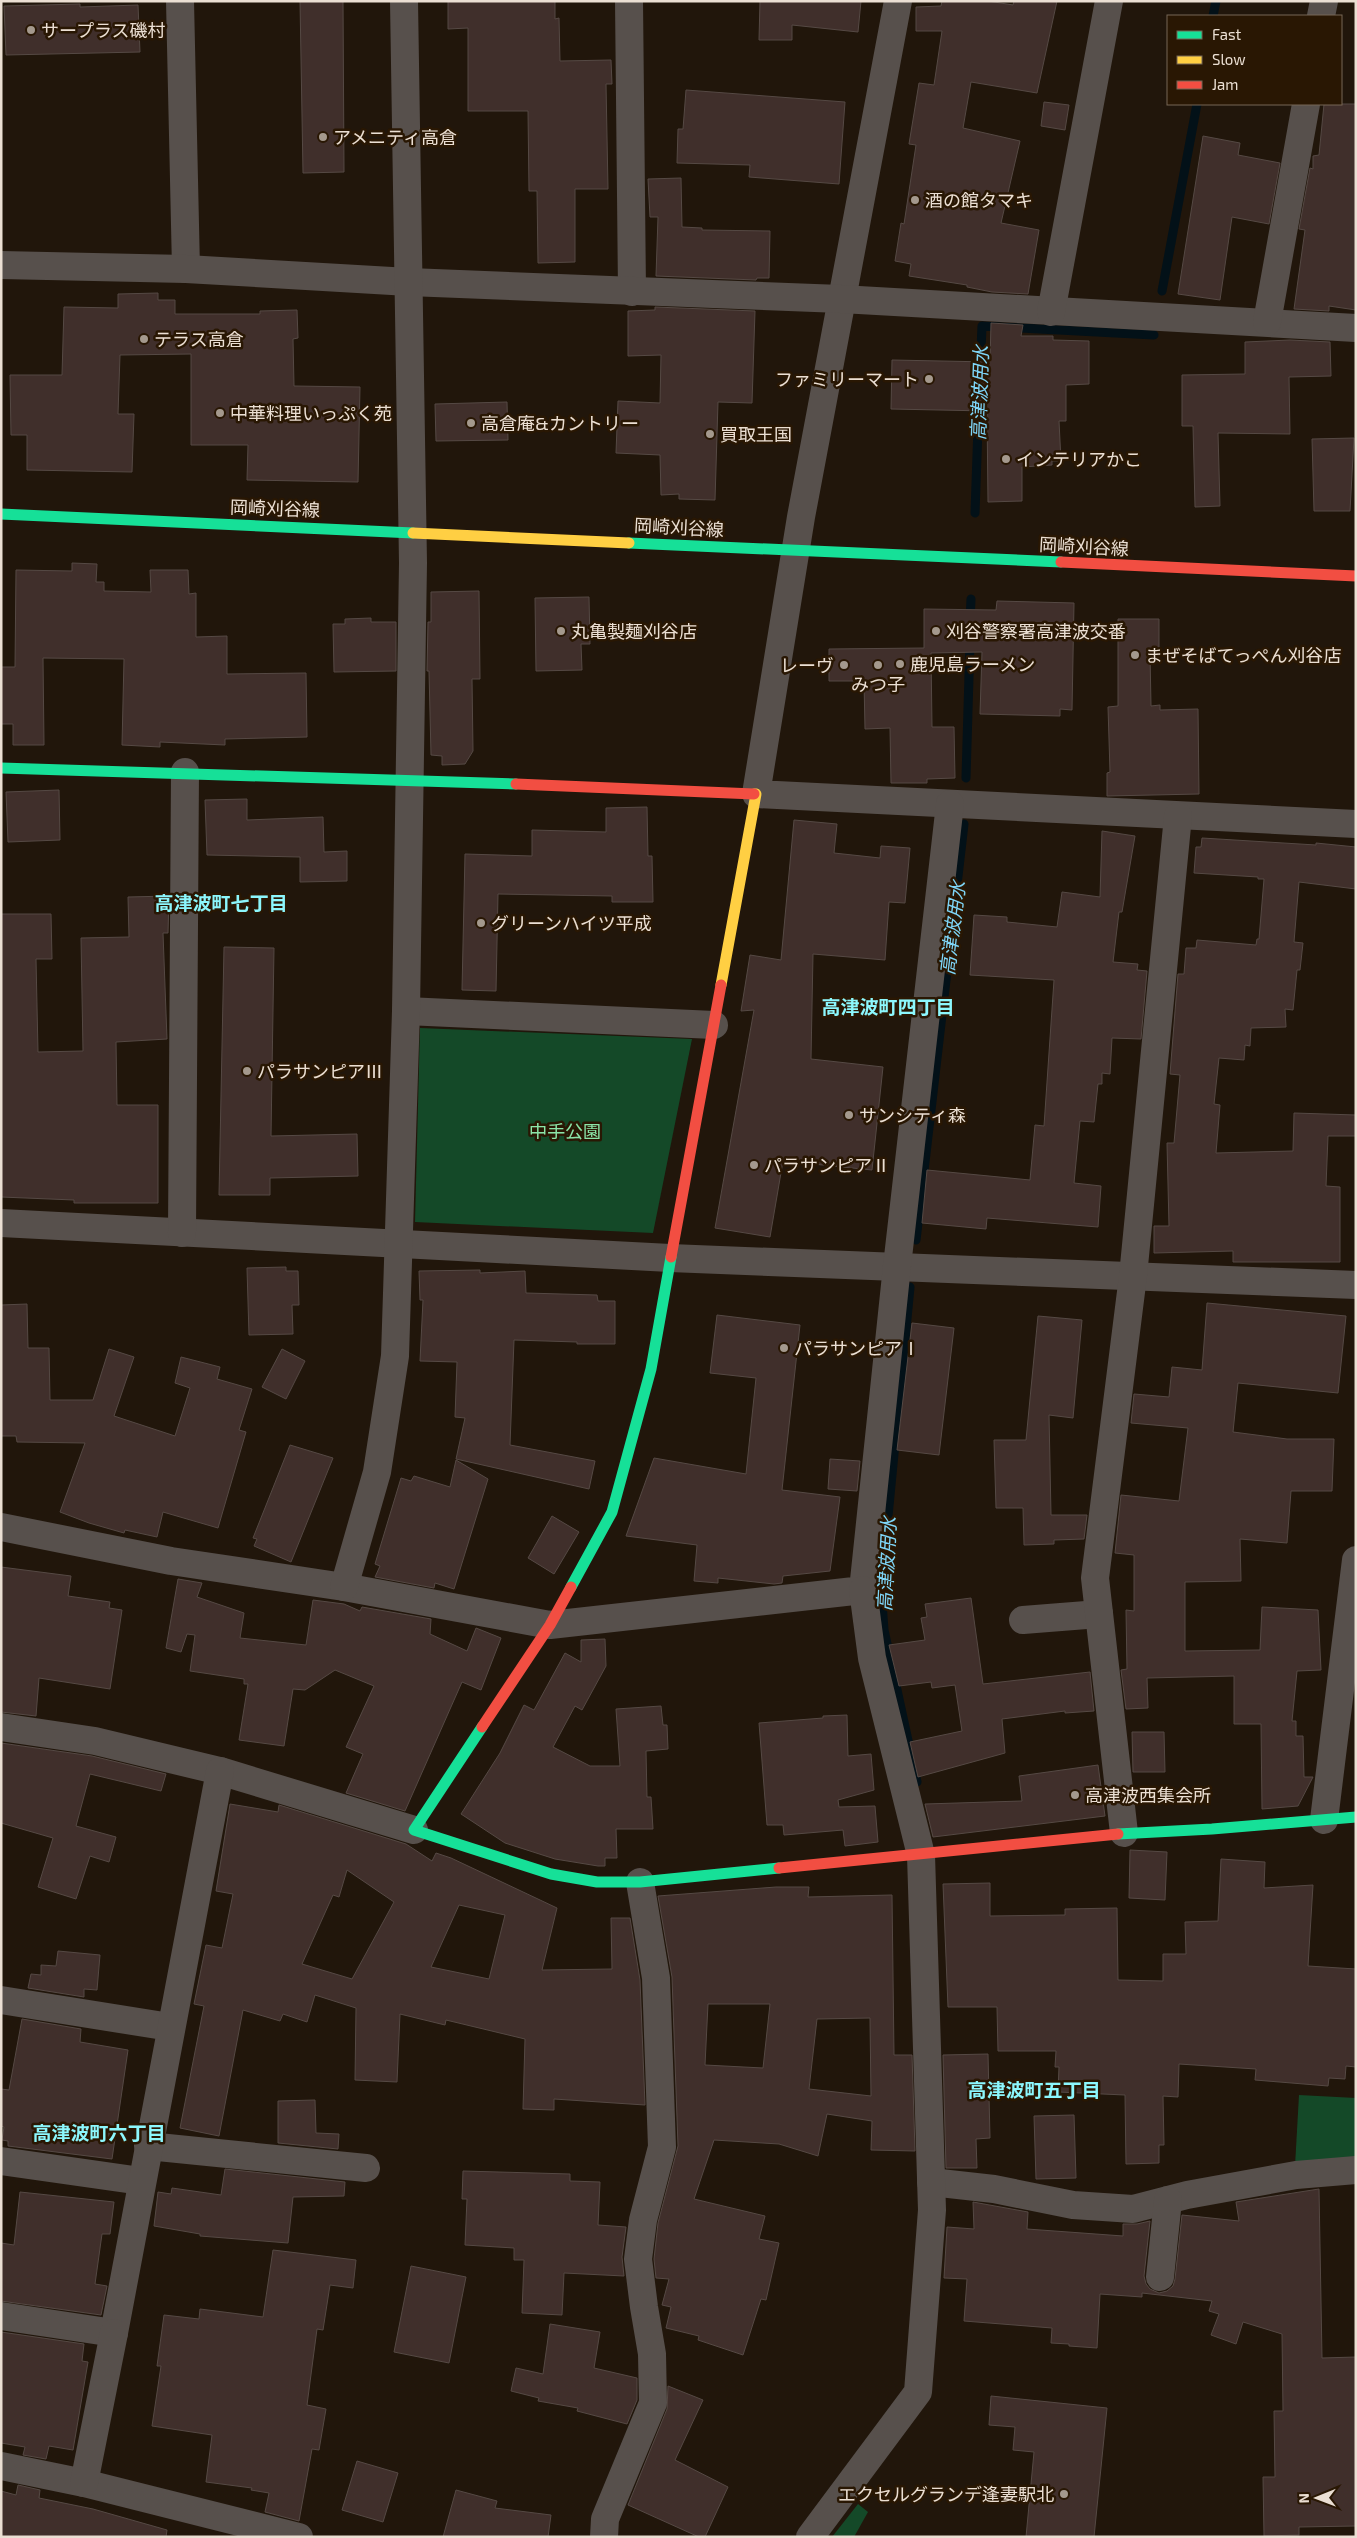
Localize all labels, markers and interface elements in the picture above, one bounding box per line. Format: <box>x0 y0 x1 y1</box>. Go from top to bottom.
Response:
legend <box>1167 15 1342 105</box>
place label: サープラス磯村 <box>41 19 166 41</box>
marker: サープラス磯村 <box>25 24 37 36</box>
text: Fast <box>1212 25 1242 43</box>
text: Slow <box>1212 50 1246 68</box>
text: Jam <box>1212 75 1238 93</box>
place label: アメニティ高倉 <box>333 126 457 148</box>
marker: アメニティ高倉 <box>317 131 329 143</box>
place label: 酒の館タマキ <box>925 189 1033 211</box>
marker: 酒の館タマキ <box>909 194 921 206</box>
place label: テラス高倉 <box>154 328 244 350</box>
marker: テラス高倉 <box>138 333 150 345</box>
water label: 高津波用水 <box>966 343 992 441</box>
place label: ファミリーマート <box>775 368 919 390</box>
marker: ファミリーマート <box>923 373 935 385</box>
place label: 中華料理いっぷく苑 <box>230 402 392 424</box>
marker: 中華料理いっぷく苑 <box>214 407 226 419</box>
place label: 高倉庵&カントリー <box>481 412 639 434</box>
marker: 高倉庵&カントリー <box>465 417 477 429</box>
place label: 買取王国 <box>720 423 792 445</box>
marker: 買取王国 <box>704 428 716 440</box>
place label: インテリアかこ <box>1016 448 1142 470</box>
marker: インテリアかこ <box>1000 453 1012 465</box>
street label: 岡崎刈谷線 <box>230 495 320 521</box>
street label: 岡崎刈谷線 <box>633 514 725 540</box>
street label: 岡崎刈谷線 <box>1038 533 1130 559</box>
place label: 丸亀製麺刈谷店 <box>571 620 697 642</box>
place label: 刈谷警察署高津波交番 <box>946 620 1126 642</box>
marker: 丸亀製麺刈谷店 <box>555 625 567 637</box>
marker: 刈谷警察署高津波交番 <box>930 625 942 637</box>
place label: まぜそばてっぺん刈谷店 <box>1145 644 1341 666</box>
marker: まぜそばてっぺん刈谷店 <box>1129 649 1141 661</box>
place label: 鹿児島ラーメン <box>910 653 1035 675</box>
place label: レーヴ <box>780 654 834 676</box>
marker: 鹿児島ラーメン <box>894 658 906 670</box>
marker: レーヴ <box>838 659 850 671</box>
marker: みつ子 <box>872 659 884 671</box>
place label: みつ子 <box>851 673 905 695</box>
water label: 高津波用水 <box>935 877 969 977</box>
district label: 高津波町七丁目 <box>154 891 288 914</box>
place label: グリーンハイツ平成 <box>491 912 652 934</box>
marker: グリーンハイツ平成 <box>475 917 487 929</box>
district label: 高津波町四丁目 <box>821 995 955 1018</box>
place label: パラサンピアⅢ <box>257 1060 383 1082</box>
marker: パラサンピアⅢ <box>241 1065 253 1077</box>
place label: サンシティ森 <box>859 1104 966 1126</box>
marker: サンシティ森 <box>843 1109 855 1121</box>
park label: 中手公園 <box>529 1120 601 1142</box>
place label: パラサンピアⅡ <box>764 1154 890 1176</box>
marker: パラサンピアⅡ <box>748 1159 760 1171</box>
place label: パラサンピアⅠ <box>794 1337 920 1359</box>
marker: パラサンピアⅠ <box>778 1342 790 1354</box>
water label: 高津波用水 <box>872 1514 900 1612</box>
place label: 高津波西集会所 <box>1085 1784 1211 1806</box>
marker: 高津波西集会所 <box>1069 1789 1081 1801</box>
district label: 高津波町五丁目 <box>967 2078 1101 2101</box>
district label: 高津波町六丁目 <box>32 2121 166 2144</box>
north arrow <box>1292 2473 1342 2523</box>
place label: エクセルグランデ逢妻駅北 <box>838 2483 1054 2505</box>
marker: エクセルグランデ逢妻駅北 <box>1058 2488 1070 2500</box>
text: N <box>1295 2493 1312 2503</box>

